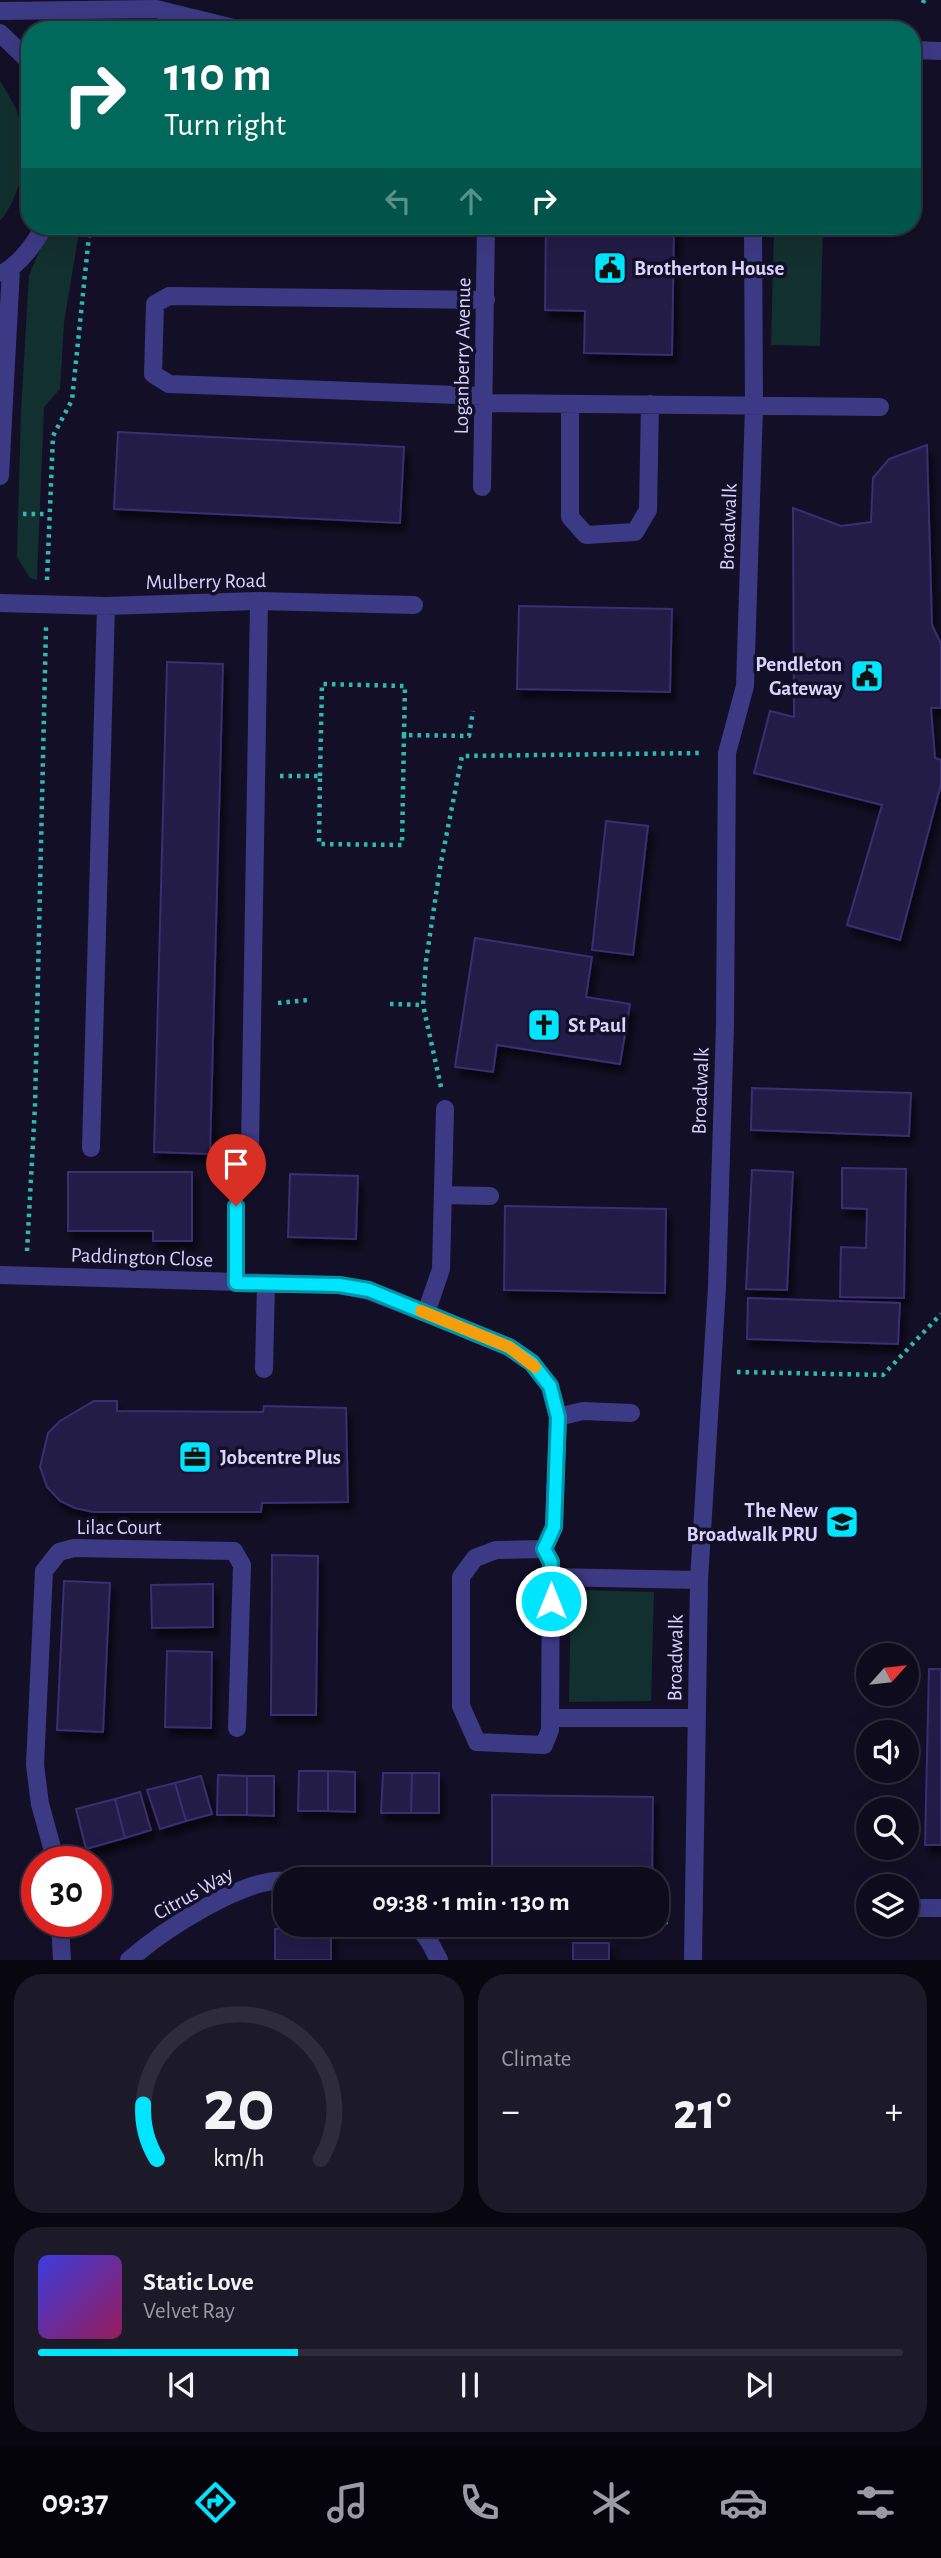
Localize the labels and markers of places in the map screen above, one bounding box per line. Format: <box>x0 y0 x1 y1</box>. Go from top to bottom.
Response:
public building icon: Brotherton House <box>591 249 629 287</box>
place label: Brotherton House <box>634 258 784 279</box>
place label: Pendleton Gateway <box>755 654 843 699</box>
public building icon: Pendleton Gateway <box>848 657 886 695</box>
church icon: St Paul <box>525 1006 563 1044</box>
place label: St Paul <box>568 1015 626 1036</box>
pin <box>206 1134 266 1206</box>
office icon: Jobcentre Plus <box>176 1438 214 1476</box>
place label: Jobcentre Plus <box>220 1447 341 1468</box>
place label: The New Broadwalk PRU <box>686 1500 818 1545</box>
school or university icon: The New Broadwalk PRU <box>823 1503 861 1541</box>

